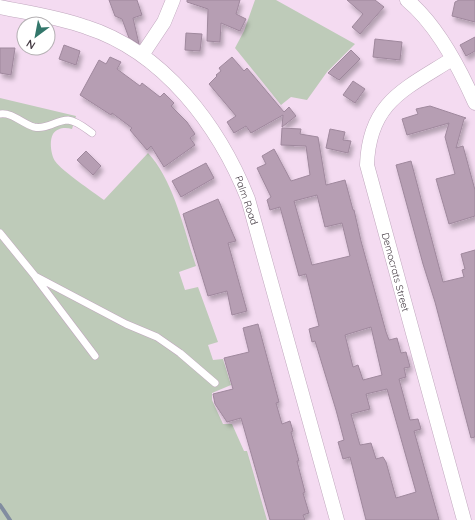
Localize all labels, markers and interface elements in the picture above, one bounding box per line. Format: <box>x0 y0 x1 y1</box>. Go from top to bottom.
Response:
north arrow <box>16 16 56 56</box>
text: N <box>24 36 38 53</box>
street label: Palm Road <box>232 174 261 226</box>
street label: Democrats Street <box>379 231 412 314</box>

